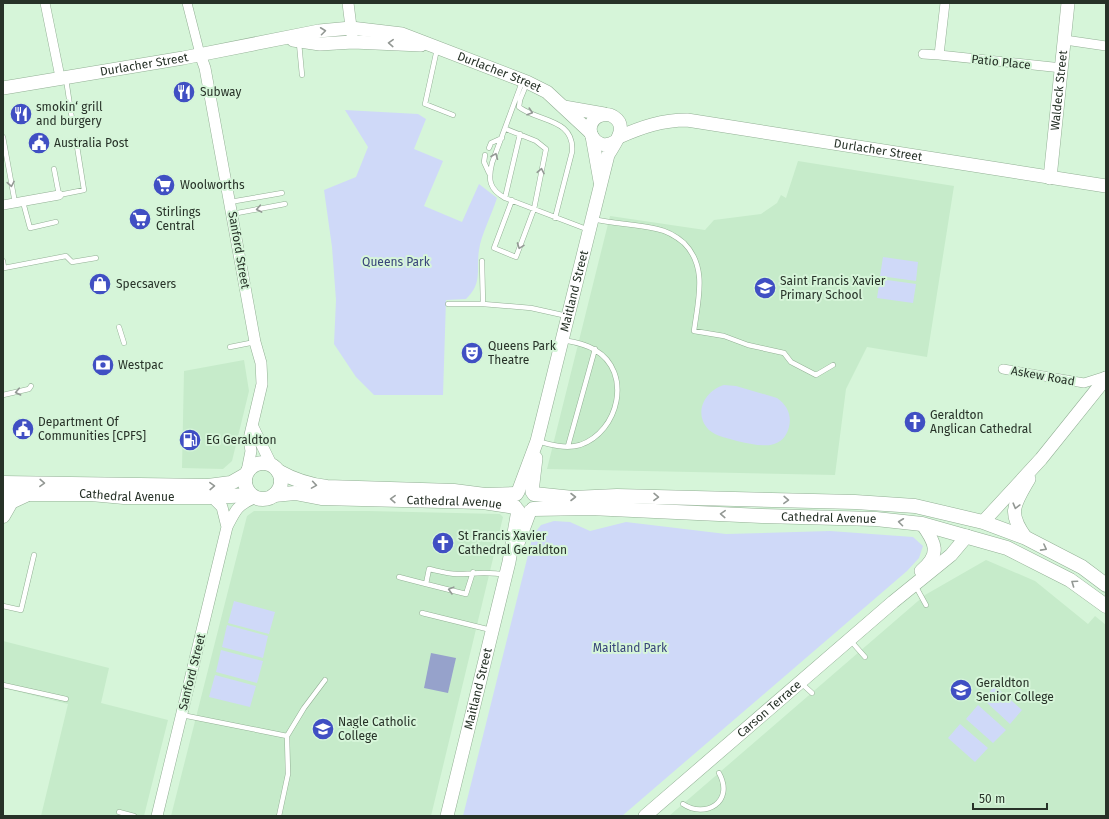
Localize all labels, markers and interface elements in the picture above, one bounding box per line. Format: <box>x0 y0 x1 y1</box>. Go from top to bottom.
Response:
one-way arrow <box>320 27 326 36</box>
one-way arrow <box>388 39 394 48</box>
street label: Durlacher Street <box>455 49 544 95</box>
street label: Waldeck Street <box>1048 49 1070 131</box>
street label: Durlacher Street <box>99 50 190 79</box>
street label: Patio Place <box>971 52 1031 72</box>
restaurant icon: Subway <box>171 79 197 105</box>
place label: Subway <box>200 85 241 99</box>
place label: smokin‘ grill and burgery <box>36 100 103 128</box>
restaurant icon: smokin‘ grill and burgery <box>8 101 34 127</box>
one-way arrow <box>526 108 533 116</box>
public building icon: Australia Post <box>26 130 52 156</box>
place label: Australia Post <box>54 136 129 150</box>
street label: Durlacher Street <box>833 136 924 164</box>
one-way arrow <box>490 152 498 160</box>
one-way arrow <box>537 168 545 174</box>
supermarket icon: Woolworths <box>151 172 177 198</box>
place label: Woolworths <box>180 178 245 192</box>
one-way arrow <box>6 181 15 187</box>
one-way arrow <box>255 204 262 213</box>
place label: Stirlings Central <box>156 205 201 233</box>
supermarket icon: Stirlings Central <box>127 206 153 232</box>
street label: Sanford Street <box>225 210 253 290</box>
one-way arrow <box>517 242 525 249</box>
street label: Maitland Street <box>557 248 591 333</box>
park label: Queens Park <box>362 255 431 269</box>
shop icon: Specsavers <box>87 271 113 297</box>
place label: Saint Francis Xavier Primary School <box>780 274 886 302</box>
school or university icon: Saint Francis Xavier Primary School <box>752 275 778 301</box>
place label: Specsavers <box>116 277 177 291</box>
place label: Queens Park Theatre <box>488 339 557 367</box>
theatre icon: Queens Park Theatre <box>459 340 485 366</box>
bank icon: Westpac <box>90 352 116 378</box>
place label: Westpac <box>118 358 164 372</box>
street label: Askew Road <box>1010 364 1076 388</box>
one-way arrow <box>15 387 21 395</box>
place label: Geraldton Anglican Cathedral <box>930 408 1032 436</box>
church icon: Geraldton Anglican Cathedral <box>902 409 928 435</box>
place label: Department Of Communities [CPFS] <box>38 415 146 443</box>
public building icon: Department Of Communities [CPFS] <box>10 416 36 442</box>
fuel station icon: EG Geraldton <box>177 427 203 453</box>
place label: EG Geraldton <box>206 433 277 447</box>
one-way arrow <box>39 479 45 488</box>
one-way arrow <box>311 480 317 489</box>
one-way arrow <box>209 482 215 490</box>
street label: Cathedral Avenue <box>79 487 175 504</box>
street label: Cathedral Avenue <box>406 493 503 512</box>
one-way arrow <box>570 493 576 501</box>
one-way arrow <box>653 493 659 501</box>
one-way arrow <box>390 495 396 504</box>
one-way arrow <box>783 496 789 505</box>
one-way arrow <box>1013 502 1021 509</box>
one-way arrow <box>720 510 726 519</box>
street label: Cathedral Avenue <box>781 510 877 526</box>
one-way arrow <box>898 518 904 527</box>
place label: St Francis Xavier Cathedral Geraldton <box>458 529 567 557</box>
church icon: St Francis Xavier Cathedral Geraldton <box>430 530 456 556</box>
one-way arrow <box>1040 543 1047 550</box>
one-way arrow <box>1071 580 1078 588</box>
one-way arrow <box>447 586 454 595</box>
street label: Sanford Street <box>176 632 208 712</box>
park label: Maitland Park <box>593 641 668 655</box>
street label: Maitland Street <box>461 646 495 731</box>
place label: Geraldton Senior College <box>976 676 1054 704</box>
street label: Carson Terrace <box>734 677 804 740</box>
school or university icon: Geraldton Senior College <box>948 677 974 703</box>
place label: Nagle Catholic College <box>338 715 416 743</box>
school or university icon: Nagle Catholic College <box>310 716 336 742</box>
scale bar <box>973 785 1047 811</box>
text: 50 m <box>979 792 1005 806</box>

